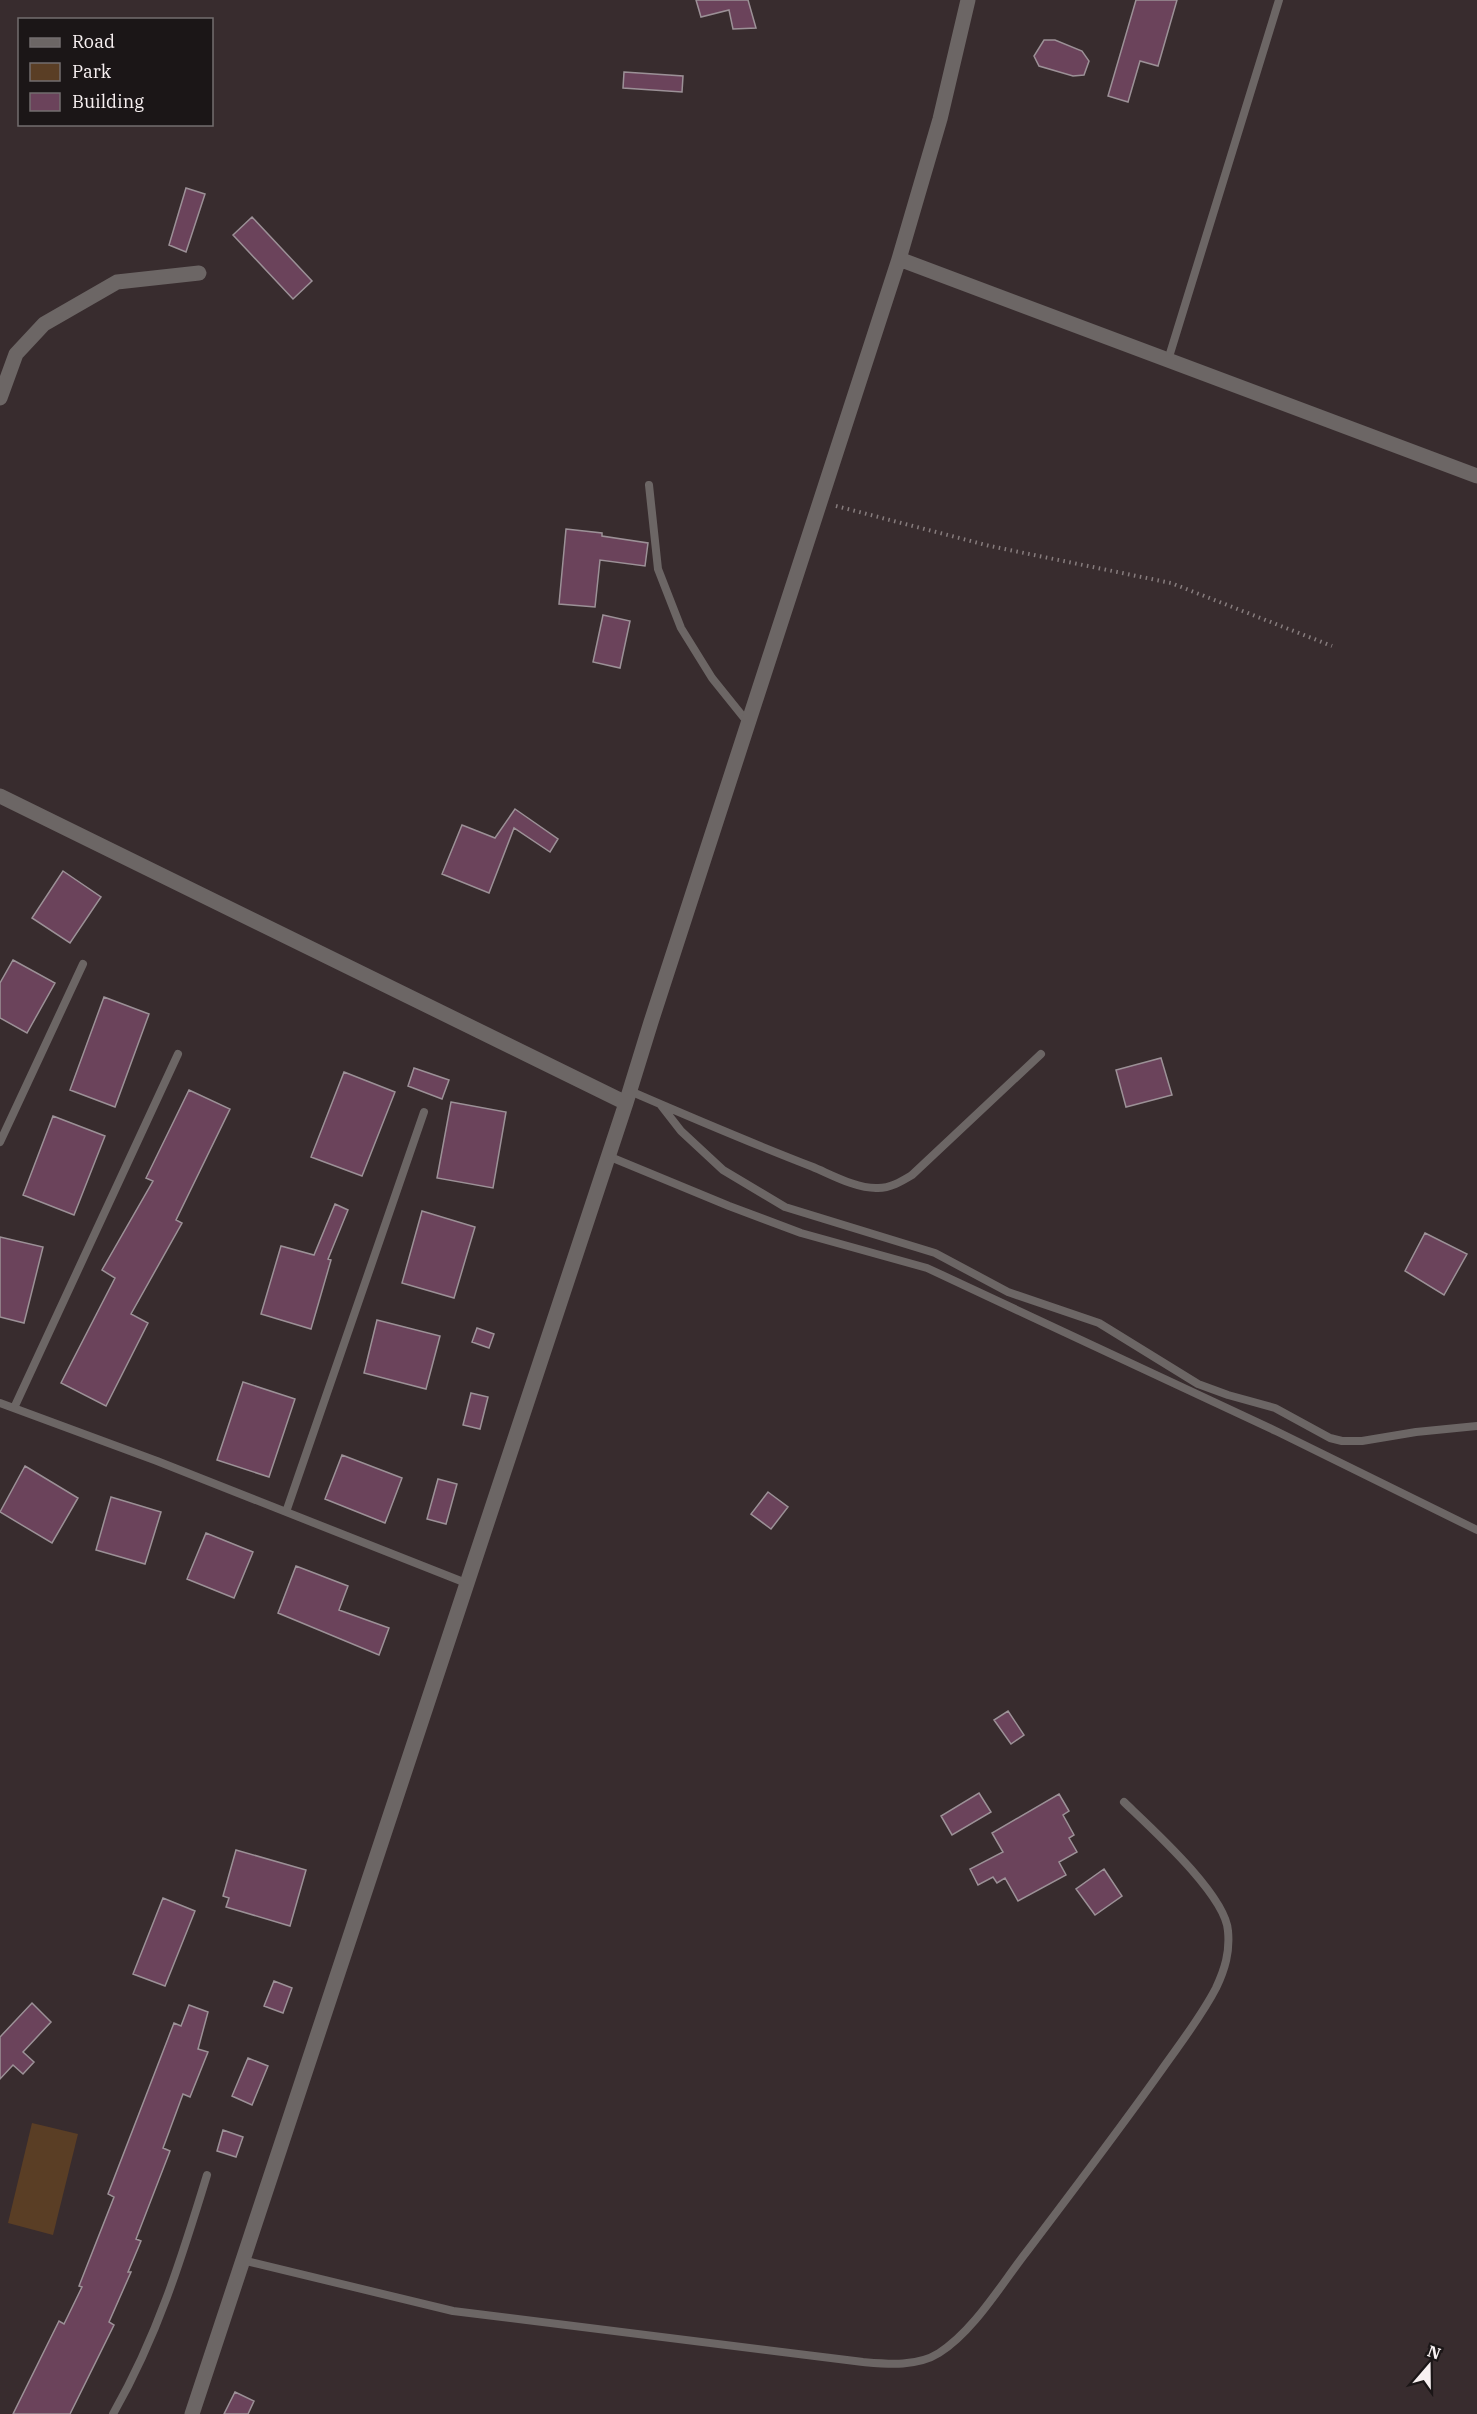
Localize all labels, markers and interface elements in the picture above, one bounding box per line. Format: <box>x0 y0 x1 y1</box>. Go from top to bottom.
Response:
legend <box>18 18 213 126</box>
text: Road <box>72 30 115 53</box>
text: Park <box>72 60 112 83</box>
text: Building <box>72 90 144 113</box>
north arrow <box>1399 2336 1459 2396</box>
text: N <box>1425 2340 1443 2363</box>

